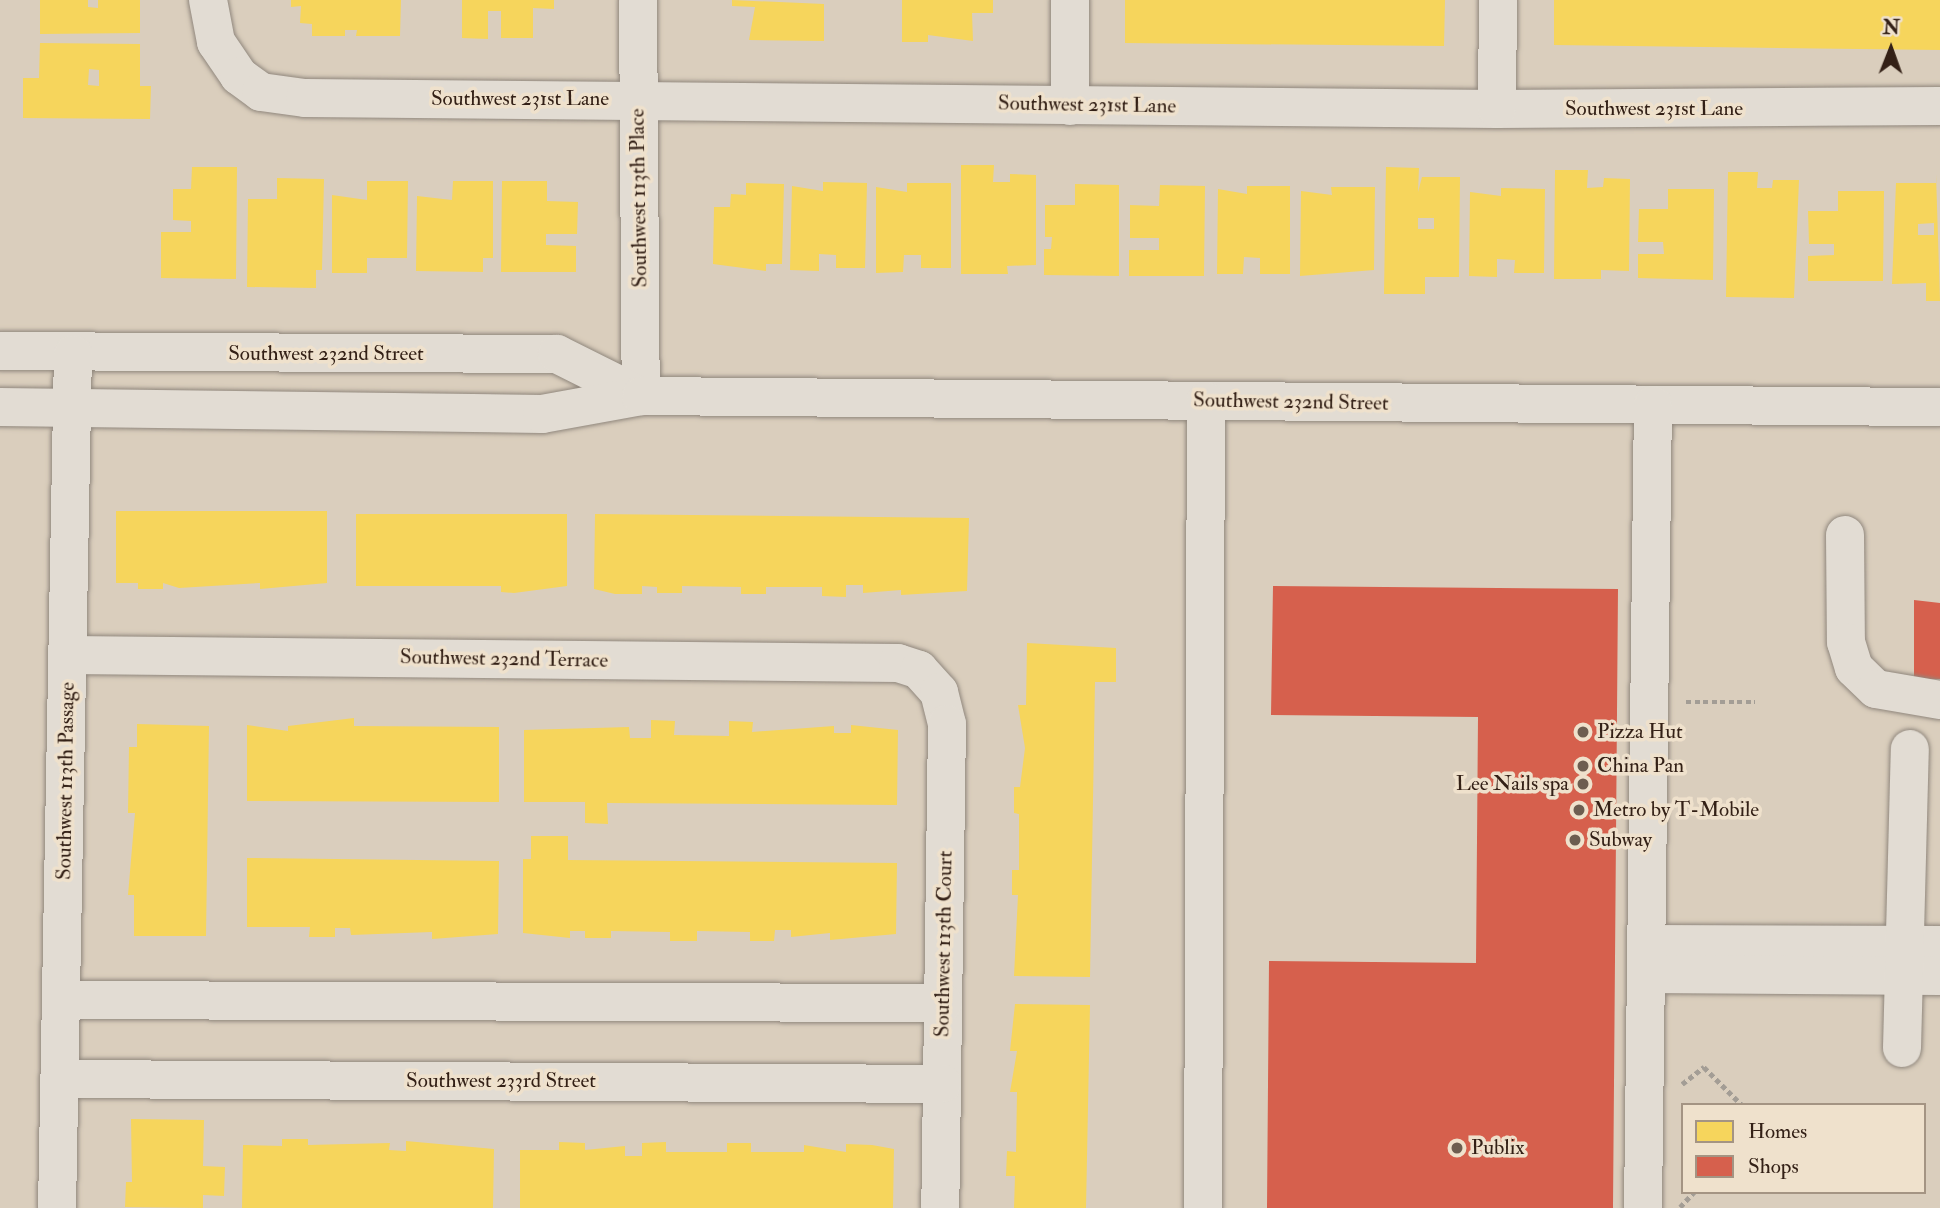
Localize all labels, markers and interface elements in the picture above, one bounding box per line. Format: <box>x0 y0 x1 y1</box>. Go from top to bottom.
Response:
north arrow <box>1856 14 1926 84</box>
text: N <box>1883 16 1900 40</box>
street label: Southwest 231st Lane <box>431 86 609 112</box>
street label: Southwest 231st Lane <box>998 91 1176 119</box>
street label: Southwest 231st Lane <box>1565 96 1743 122</box>
street label: Southwest 113th Place <box>625 108 653 288</box>
street label: Southwest 232nd Street <box>228 341 424 367</box>
street label: Southwest 232nd Street <box>1193 388 1389 416</box>
street label: Southwest 232nd Terrace <box>400 645 608 673</box>
street label: Southwest 113th Passage <box>52 682 80 880</box>
place label: Pizza Hut <box>1597 719 1683 745</box>
marker: Pizza Hut <box>1575 724 1591 740</box>
place label: China Pan <box>1597 753 1684 779</box>
marker: China Pan <box>1575 758 1591 774</box>
place label: Lee Nails spa <box>1456 771 1569 797</box>
marker: Lee Nails spa <box>1575 776 1591 792</box>
place label: Metro by T-Mobile <box>1593 797 1759 823</box>
marker: Metro by T-Mobile <box>1571 802 1587 818</box>
place label: Subway <box>1589 827 1652 853</box>
marker: Subway <box>1567 832 1583 848</box>
street label: Southwest 113th Court <box>930 851 958 1037</box>
street label: Southwest 233rd Street <box>406 1068 596 1094</box>
legend <box>1681 1103 1926 1194</box>
text: Homes <box>1748 1118 1807 1145</box>
place label: Publix <box>1471 1135 1525 1161</box>
marker: Publix <box>1449 1140 1465 1156</box>
text: Shops <box>1748 1153 1799 1180</box>

